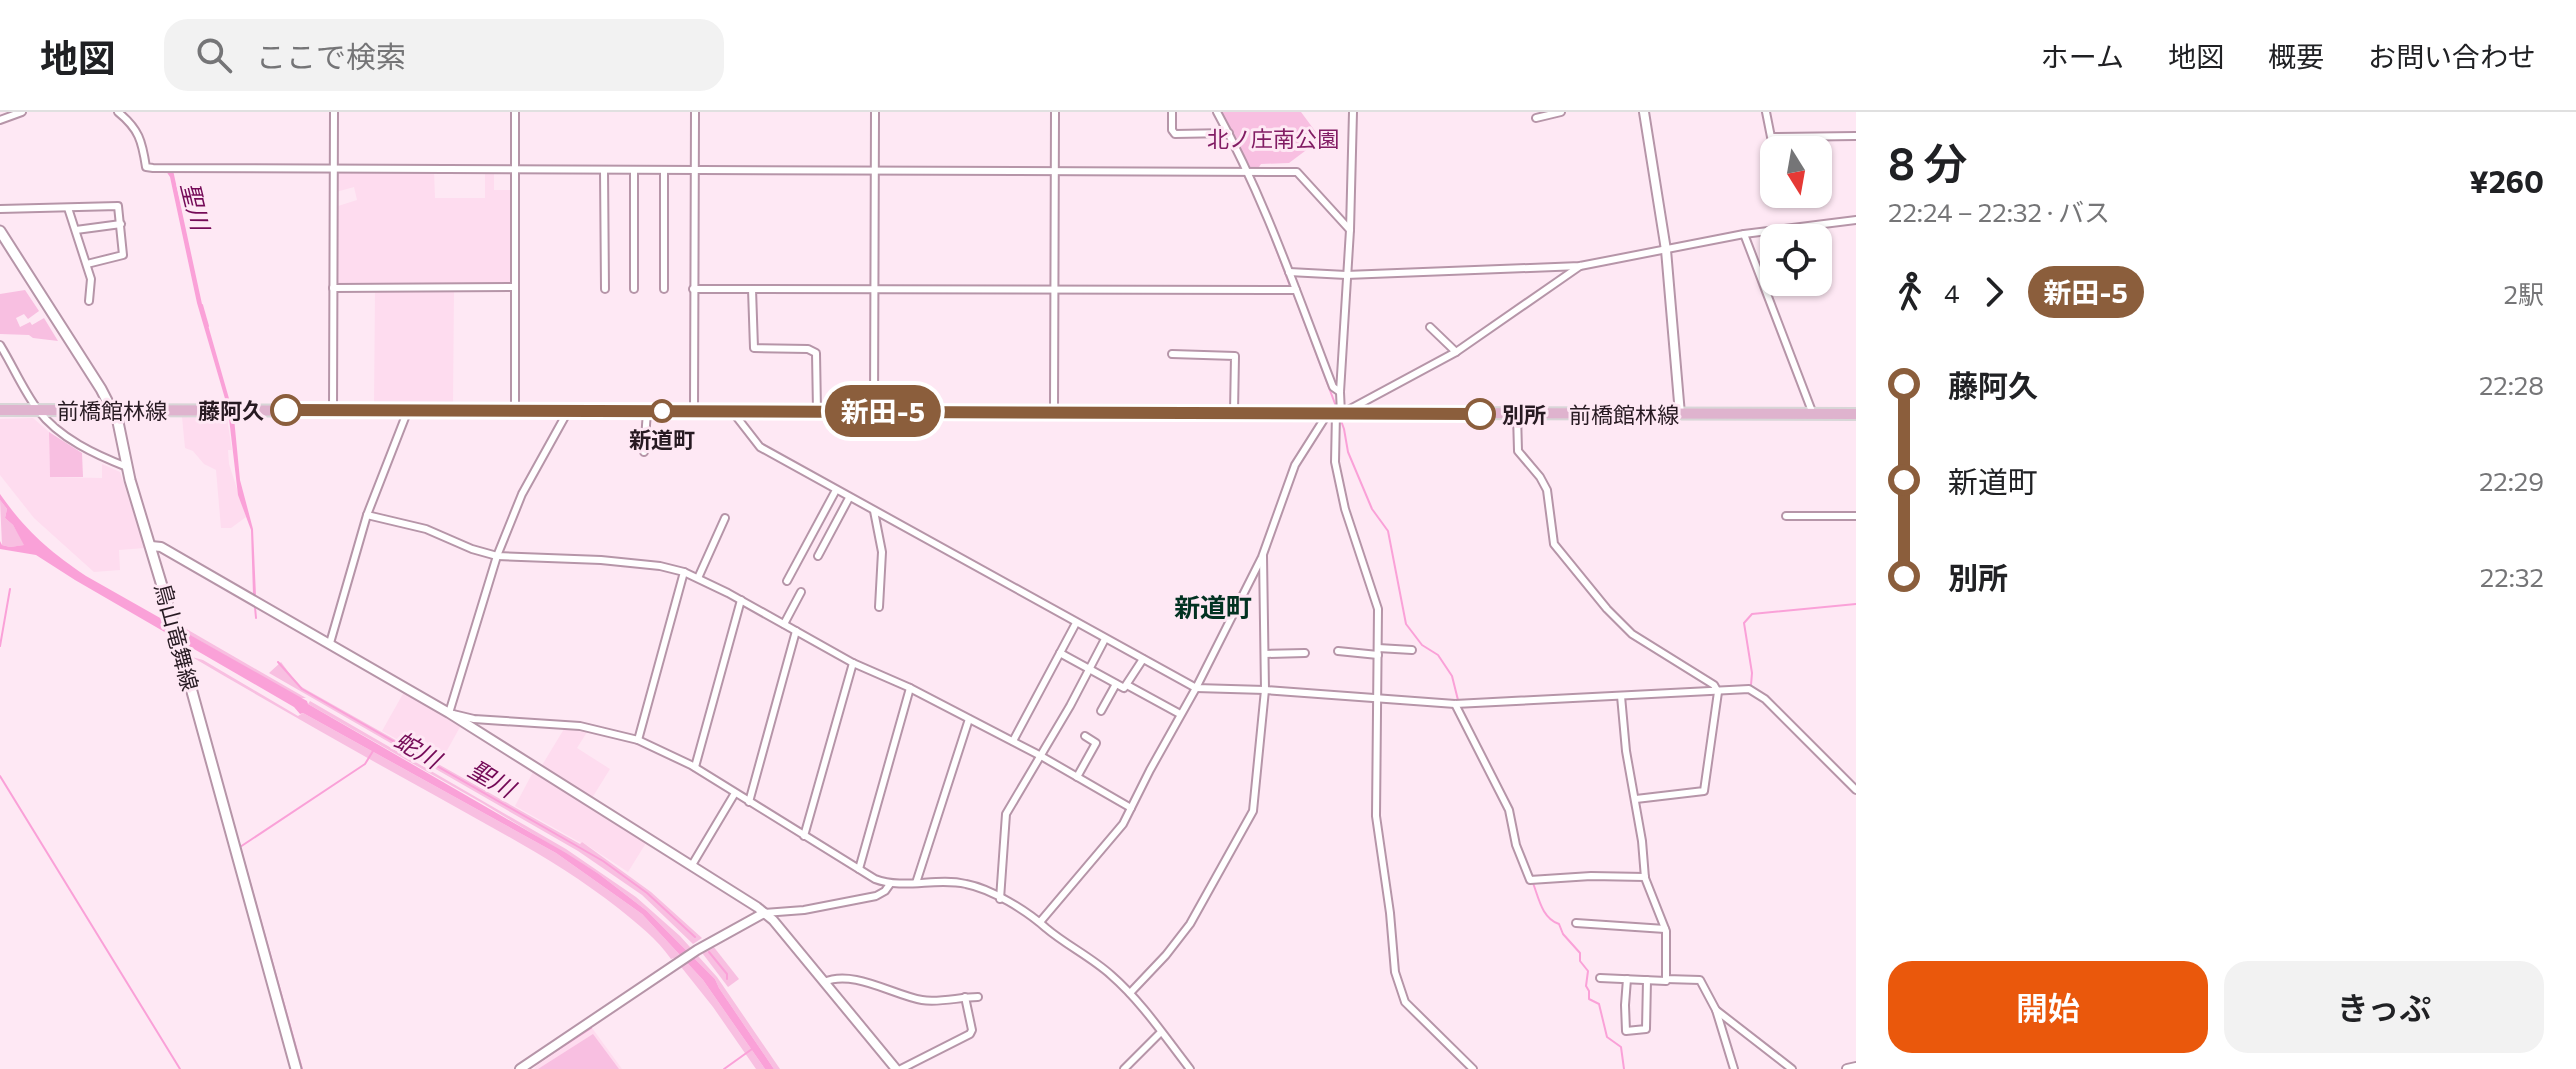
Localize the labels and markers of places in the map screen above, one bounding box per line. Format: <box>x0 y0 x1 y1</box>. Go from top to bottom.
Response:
marker: 藤阿久 <box>271 395 301 425</box>
place label: 藤阿久 <box>198 397 264 424</box>
marker: 別所 <box>1465 399 1495 429</box>
marker: 新道町 <box>651 400 673 422</box>
place label: 別所 <box>1502 401 1546 428</box>
place label: 新道町 <box>629 426 695 453</box>

